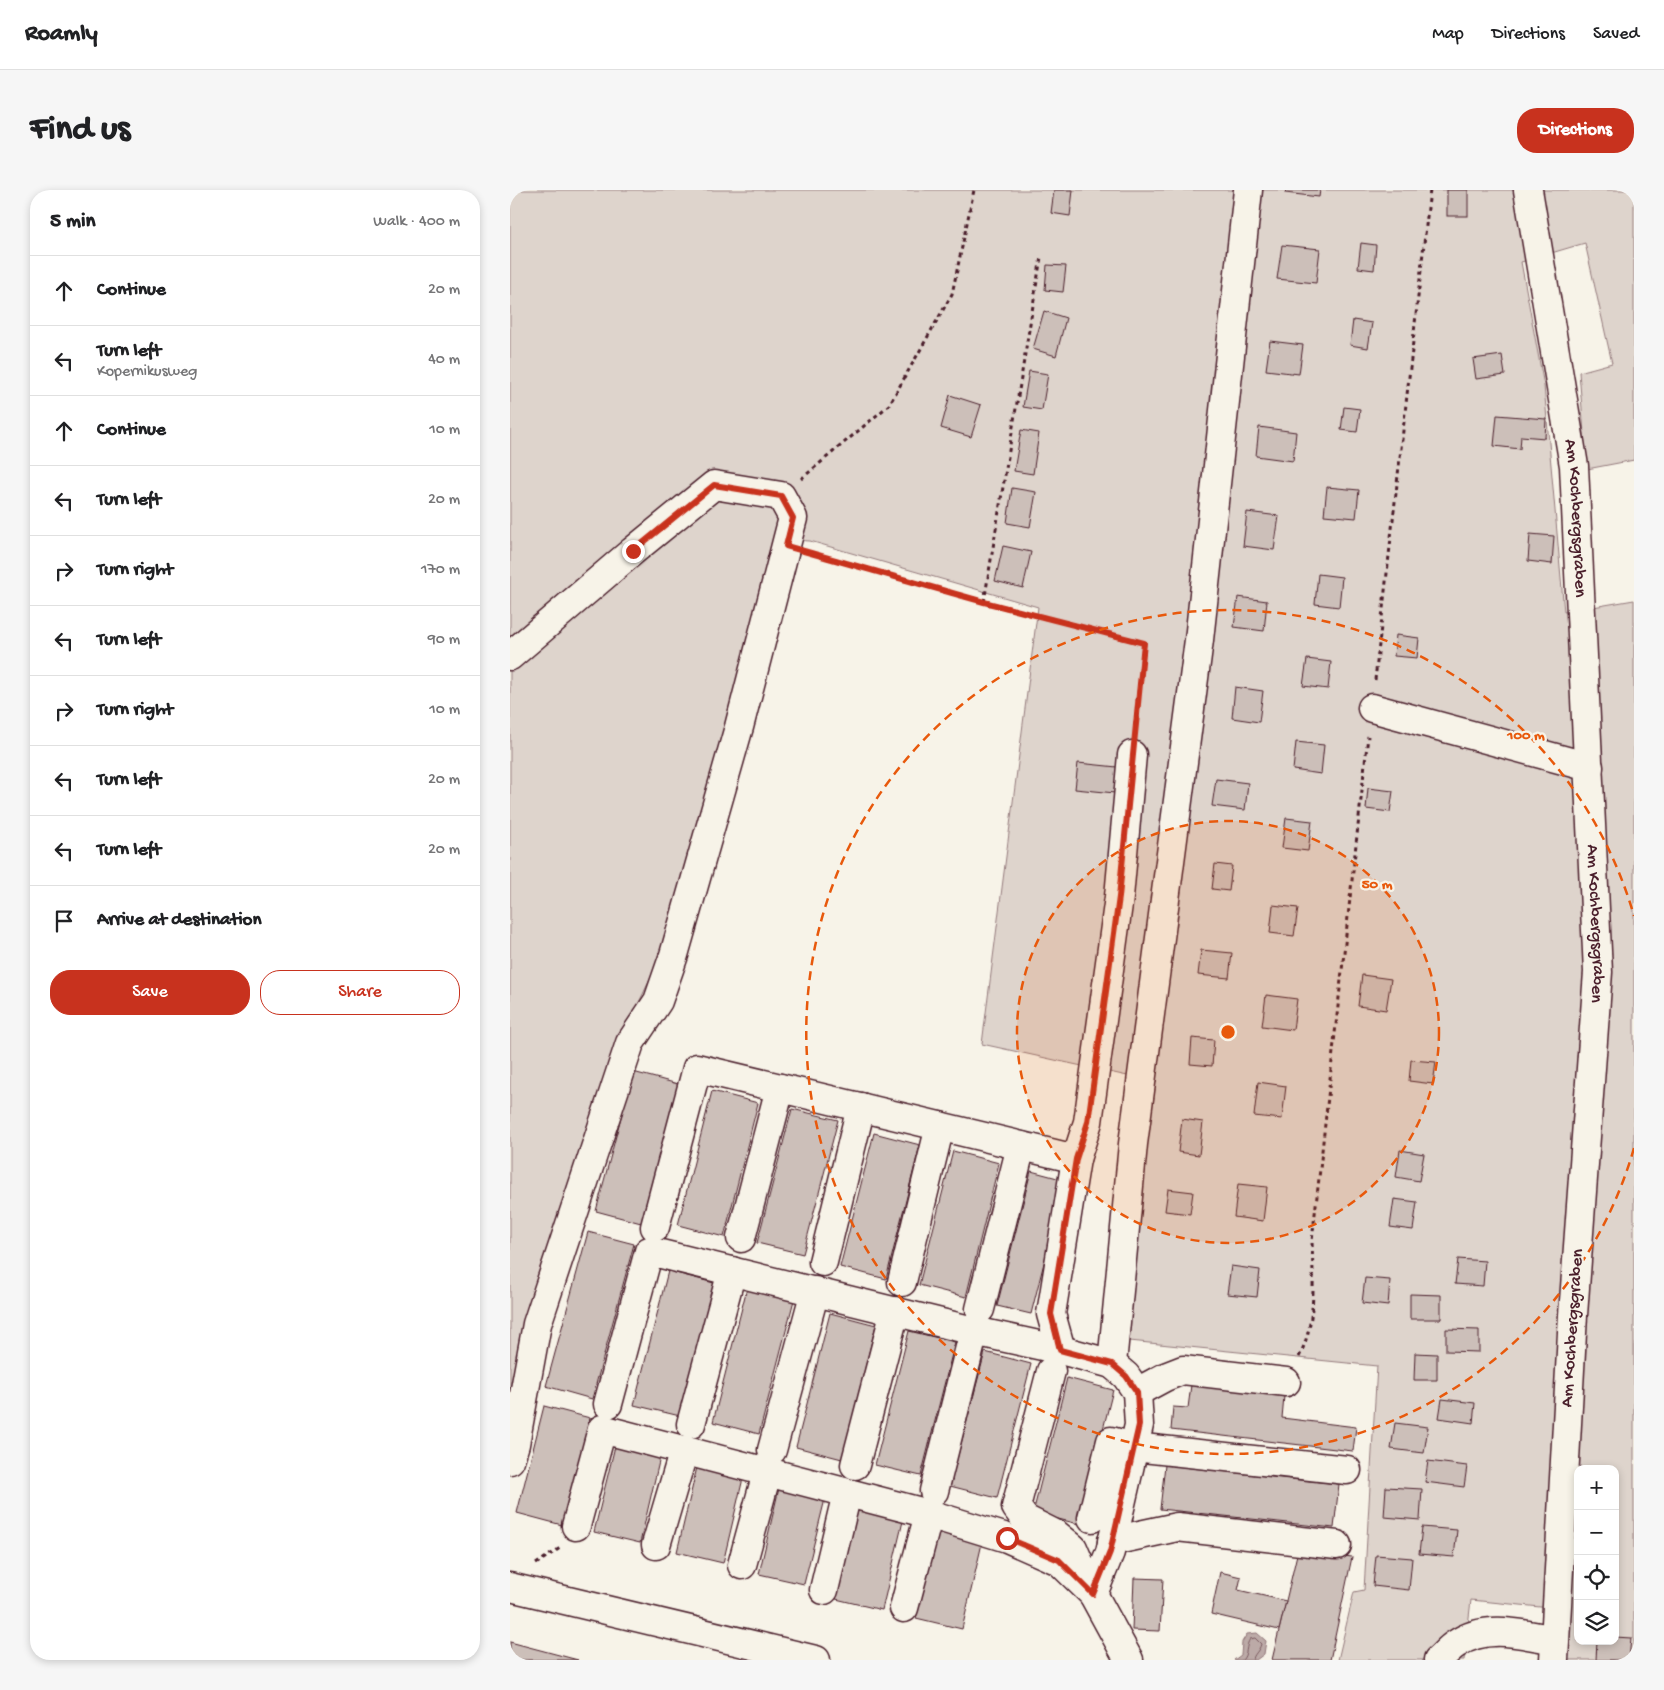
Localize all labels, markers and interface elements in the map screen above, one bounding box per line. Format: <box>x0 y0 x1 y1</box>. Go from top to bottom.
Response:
text: Roamly <box>25 20 98 49</box>
text: Map <box>1432 24 1464 45</box>
text: Directions <box>1492 24 1565 45</box>
text: Saved <box>1593 24 1639 45</box>
button: Directions <box>1517 108 1634 153</box>
text: Find us <box>30 110 130 151</box>
text: 5 min <box>50 210 95 235</box>
text: Walk · 400 m <box>373 213 460 232</box>
icon: ahead <box>50 277 78 305</box>
text: Continue <box>97 279 166 302</box>
text: 20 m <box>428 281 460 300</box>
text: Turn left <box>97 340 161 363</box>
icon: left <box>50 347 78 375</box>
text: 40 m <box>428 351 460 370</box>
text: Kopernikusweg <box>97 363 197 382</box>
icon: ahead <box>50 417 78 445</box>
text: Continue <box>97 419 166 442</box>
text: 10 m <box>429 421 460 440</box>
street label: Am Kochbergsgraben <box>1559 437 1591 598</box>
icon: left <box>50 487 78 515</box>
text: Turn left <box>97 489 161 512</box>
text: 20 m <box>428 491 460 510</box>
route end <box>622 540 645 563</box>
icon: right <box>50 557 78 585</box>
text: Turn right <box>97 559 173 582</box>
text: 170 m <box>421 561 460 580</box>
icon: left <box>50 627 78 655</box>
text: Turn left <box>97 629 161 652</box>
text: 90 m <box>428 631 460 650</box>
icon: right <box>50 697 78 725</box>
text: Turn right <box>97 699 173 722</box>
text: 10 m <box>429 701 460 720</box>
text: 100 m <box>1506 727 1545 745</box>
icon: left <box>50 767 78 795</box>
text: Turn left <box>97 769 161 792</box>
text: 20 m <box>428 771 460 790</box>
icon: left <box>50 837 78 865</box>
text: Turn left <box>97 839 161 862</box>
text: 20 m <box>428 841 460 860</box>
street label: Am Kochbergsgraben <box>1581 844 1609 1004</box>
text: 50 m <box>1362 876 1393 894</box>
icon: arrive <box>50 907 78 935</box>
text: Arrive at destination <box>97 909 261 932</box>
button: Save <box>50 970 250 1015</box>
button: Share <box>260 970 460 1015</box>
centre of rings <box>1219 1023 1237 1041</box>
street label: Am Kochbergsgraben <box>1557 1248 1589 1408</box>
map controls <box>1574 1465 1619 1645</box>
button: + <box>1574 1465 1619 1510</box>
button: − <box>1574 1510 1619 1555</box>
route start <box>996 1527 1019 1550</box>
button: locate <box>1574 1555 1619 1600</box>
button: layers <box>1574 1600 1619 1645</box>

